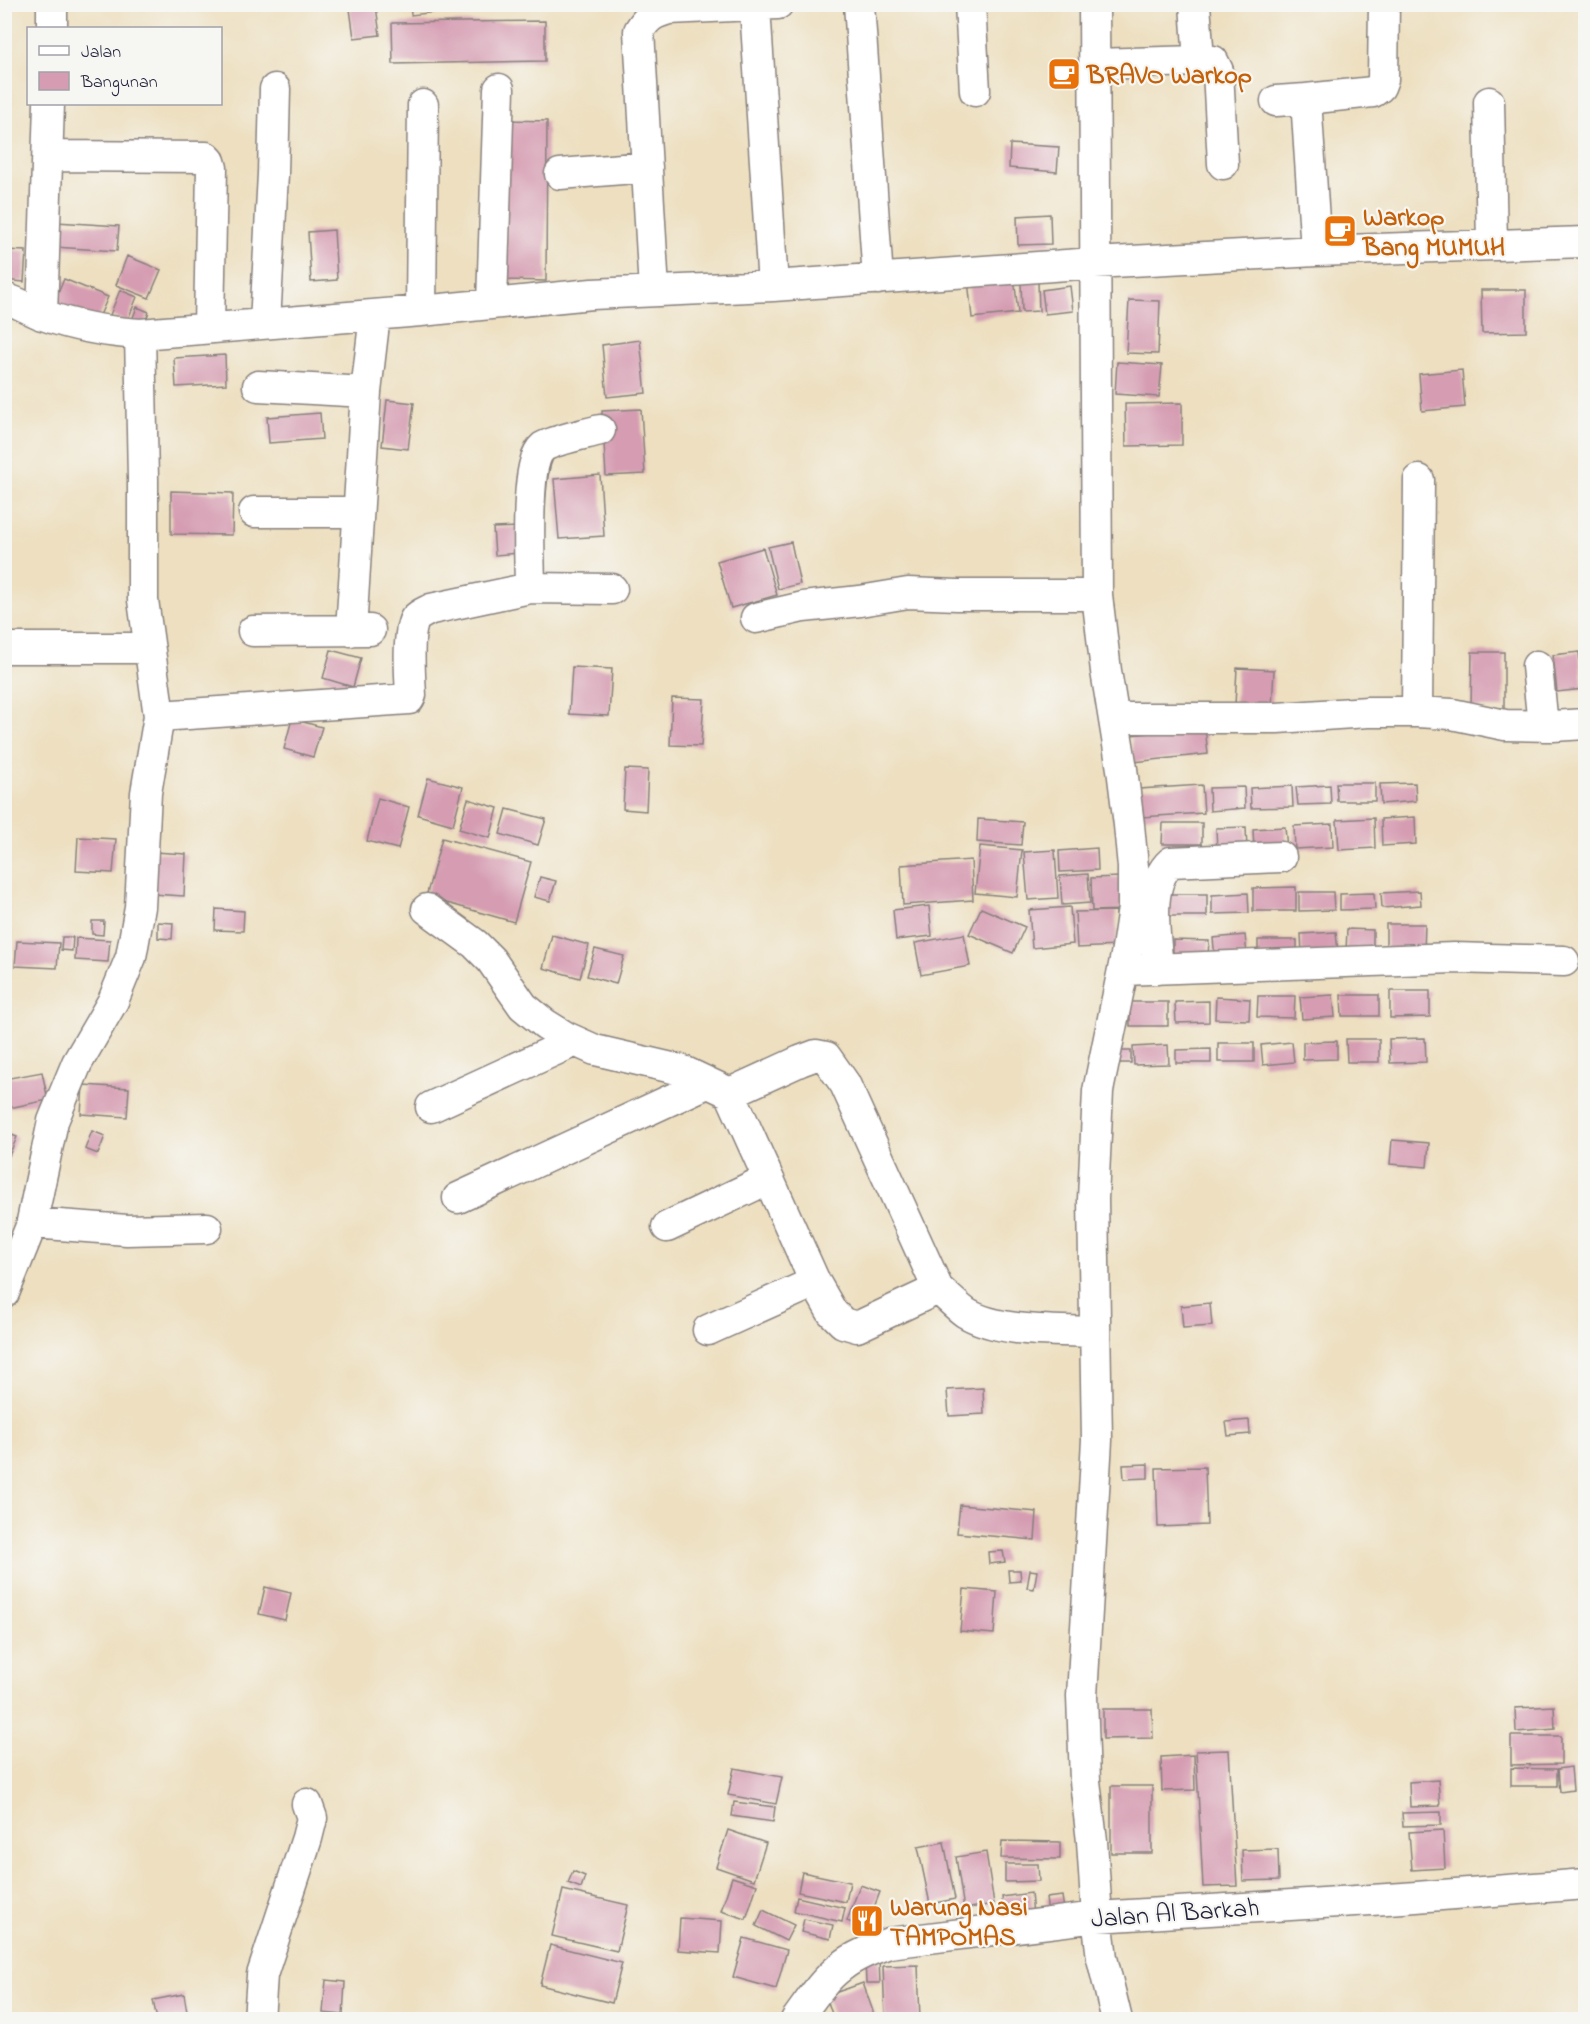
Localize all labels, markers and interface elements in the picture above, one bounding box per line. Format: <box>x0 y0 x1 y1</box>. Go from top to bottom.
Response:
legend <box>27 27 222 105</box>
text: Jalan <box>81 40 121 66</box>
cafe icon: BRAVO Warkop <box>1046 56 1082 92</box>
place label: BRAVO Warkop <box>1086 58 1252 96</box>
text: Bangunan <box>80 70 158 97</box>
place label: Warkop Bang MUMUH <box>1362 200 1505 269</box>
cafe icon: Warkop Bang MUMUH <box>1322 213 1358 249</box>
place label: Warung Nasi TAMPOMAS <box>890 1890 1028 1958</box>
street label: Jalan Al Barkah <box>1090 1890 1261 1940</box>
restaurant icon: Warung Nasi TAMPOMAS <box>849 1903 885 1939</box>

